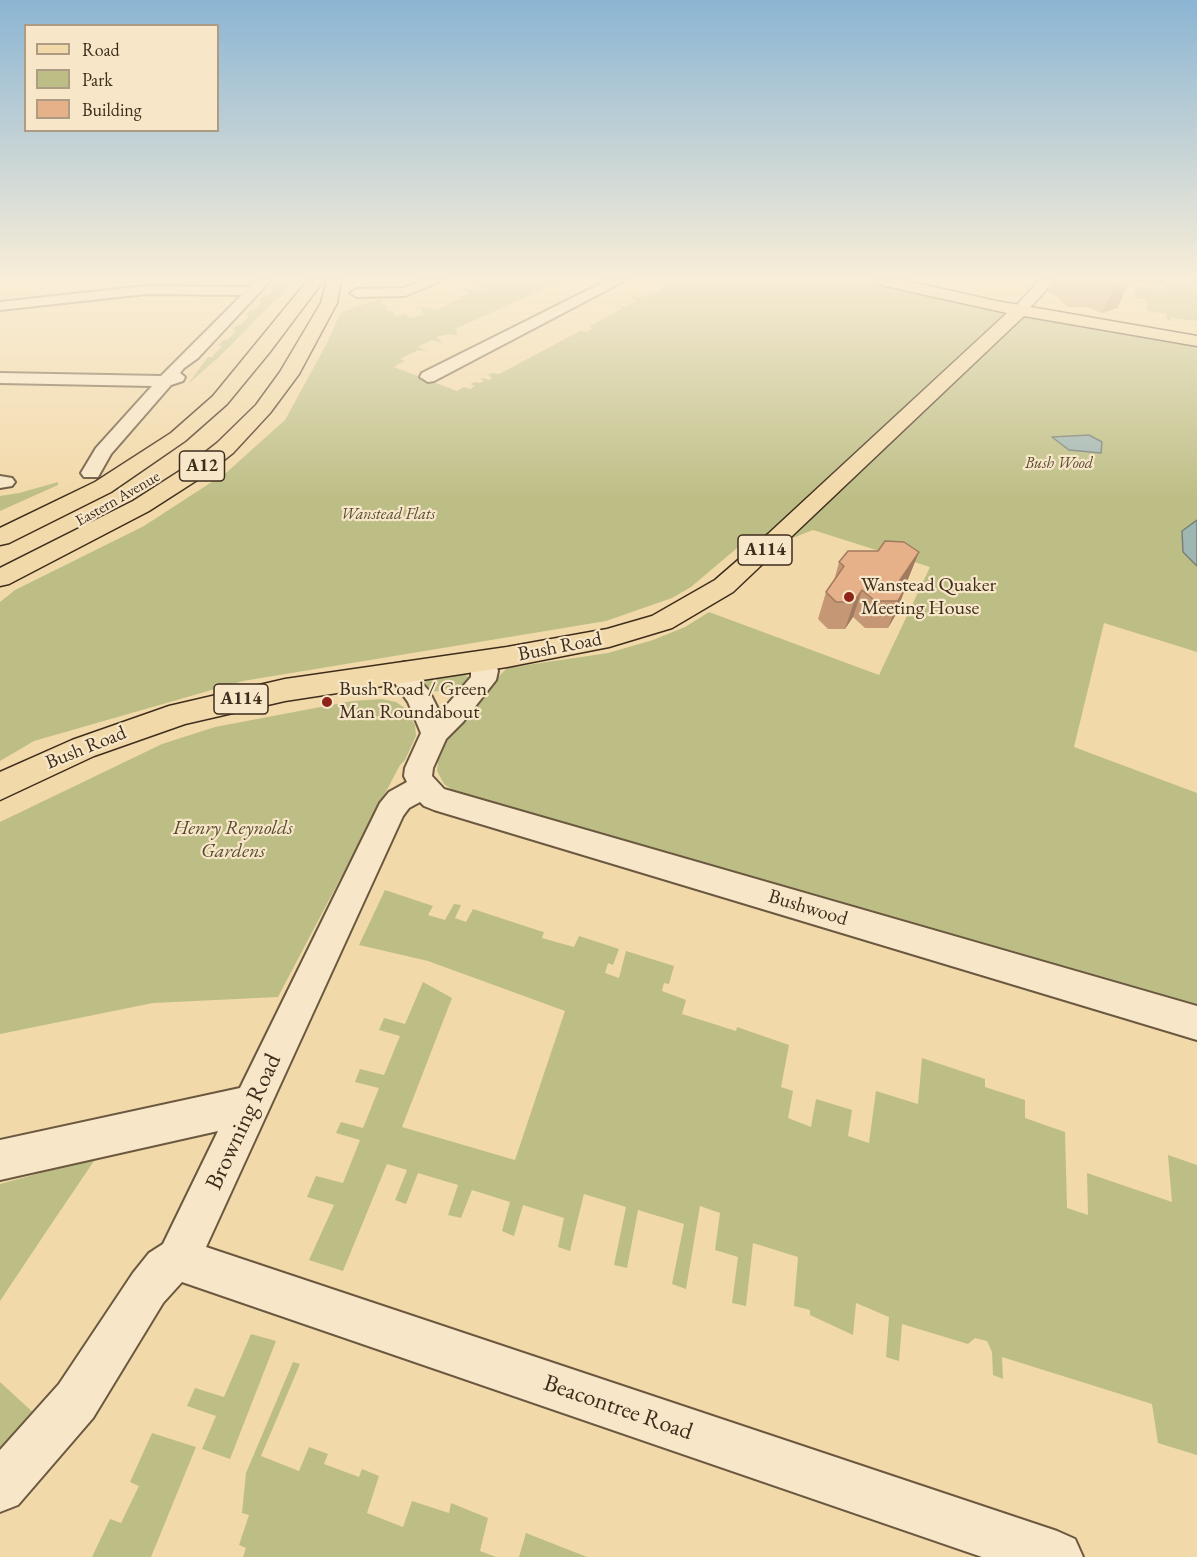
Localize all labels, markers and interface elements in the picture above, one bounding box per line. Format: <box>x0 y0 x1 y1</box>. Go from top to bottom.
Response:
legend <box>24 24 219 132</box>
text: Road <box>82 38 120 61</box>
text: Park <box>82 68 113 91</box>
text: Building <box>82 98 142 121</box>
road number: A12 <box>180 451 224 481</box>
park label: Bush Wood <box>1025 454 1093 474</box>
street label: Eastern Avenue <box>72 467 164 531</box>
park label: Wanstead Flats <box>341 505 435 525</box>
road number: A114 <box>738 535 792 565</box>
place label: Wanstead Quaker Meeting House <box>861 574 996 621</box>
marker: Wanstead Quaker Meeting House <box>842 590 856 604</box>
street label: Bush Road <box>516 627 604 667</box>
place label: Bush Road / Green Man Roundabout <box>339 678 487 725</box>
road number: A114 <box>214 684 268 714</box>
marker: Bush Road / Green Man Roundabout <box>320 695 334 709</box>
street label: Bush Road <box>42 721 130 775</box>
park label: Henry Reynolds Gardens <box>173 817 293 864</box>
street label: Bushwood <box>765 885 851 931</box>
street label: Browning Road <box>200 1049 288 1195</box>
street label: Beacontree Road <box>540 1369 696 1447</box>

